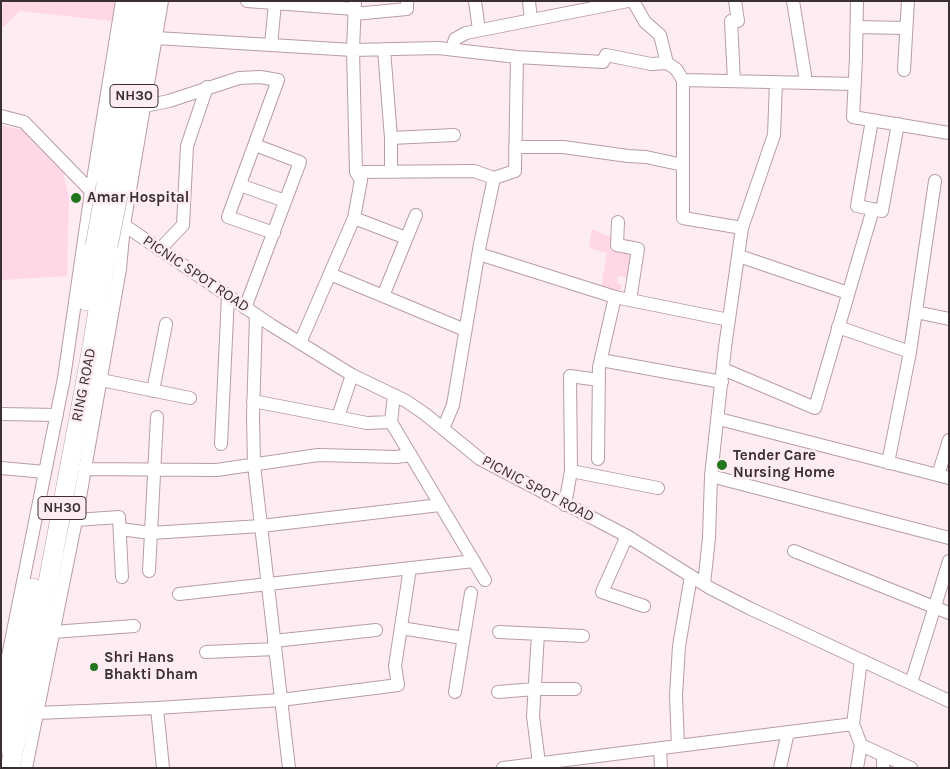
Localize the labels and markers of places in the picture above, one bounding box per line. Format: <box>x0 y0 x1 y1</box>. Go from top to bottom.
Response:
place label: Amar Hospital <box>87 189 189 207</box>
marker: Amar Hospital <box>69 191 83 205</box>
place label: Tender Care Nursing Home <box>733 447 835 482</box>
marker: Tender Care Nursing Home <box>715 458 729 472</box>
place label: Shri Hans Bhakti Dham <box>104 649 198 684</box>
marker: Shri Hans Bhakti Dham <box>88 661 100 673</box>

